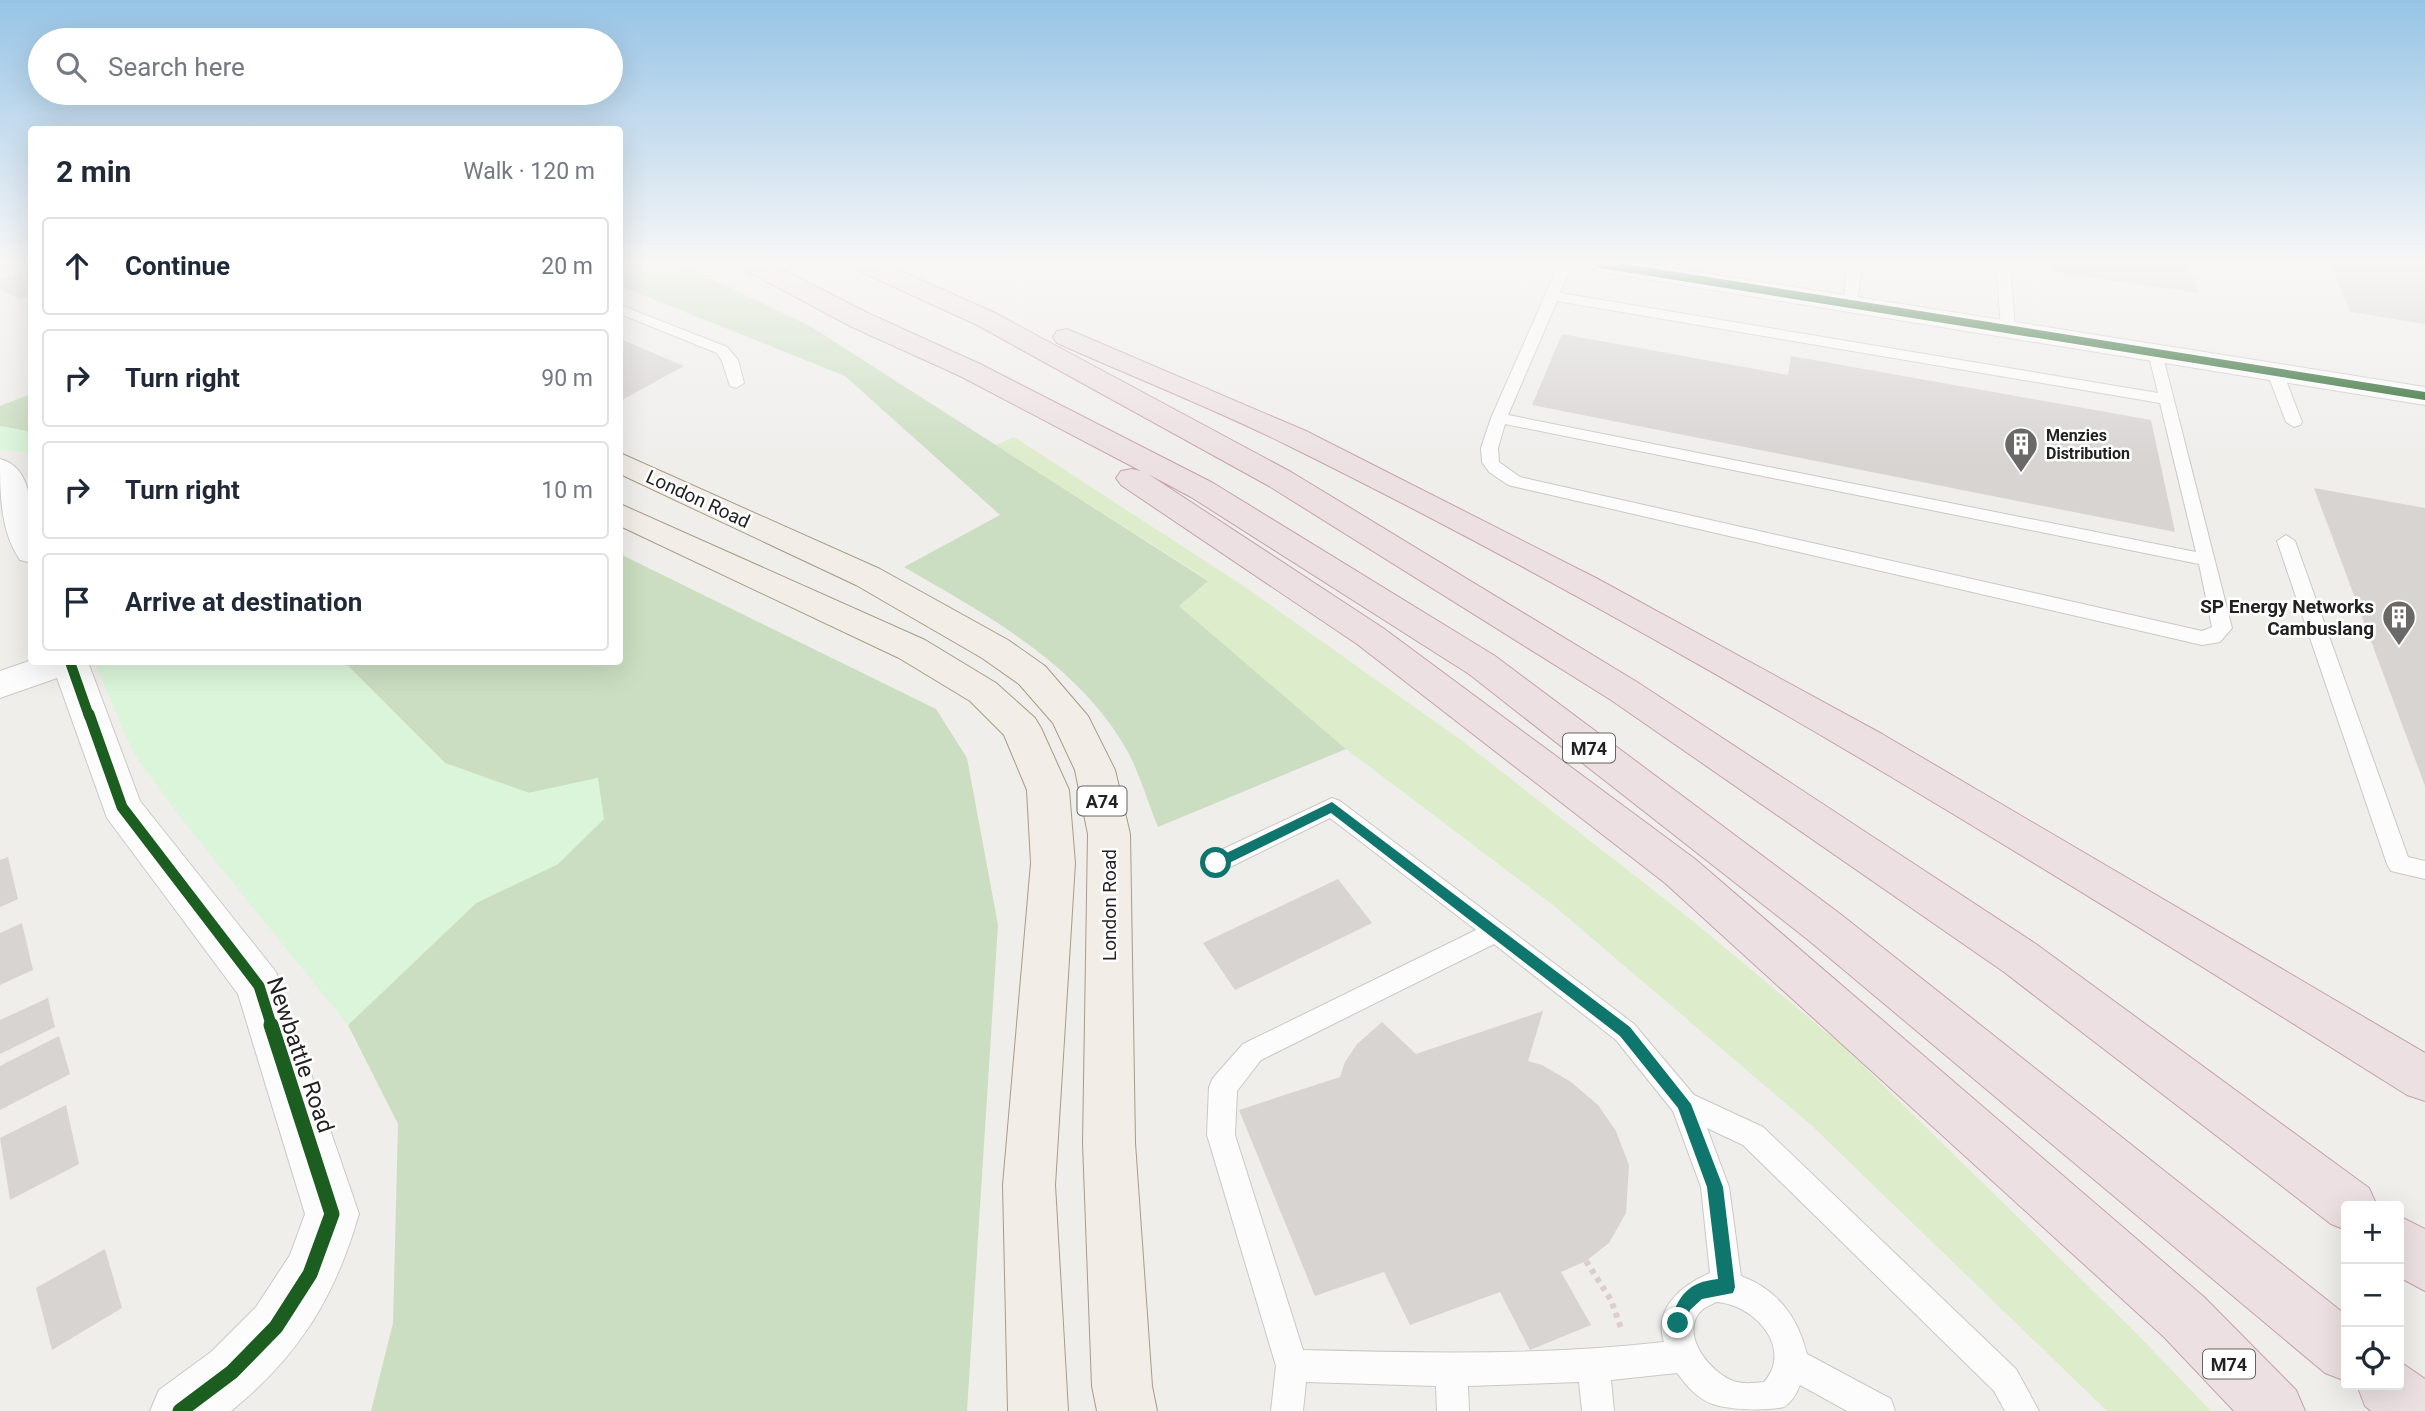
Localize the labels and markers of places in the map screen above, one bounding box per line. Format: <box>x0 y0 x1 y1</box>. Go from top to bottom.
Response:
building icon: Menzies Distribution <box>2002 425 2040 474</box>
place label: Menzies Distribution <box>2046 426 2130 463</box>
place label: SP Energy Networks Cambuslang <box>2200 595 2374 640</box>
building icon: SP Energy Networks Cambuslang <box>2380 598 2418 647</box>

